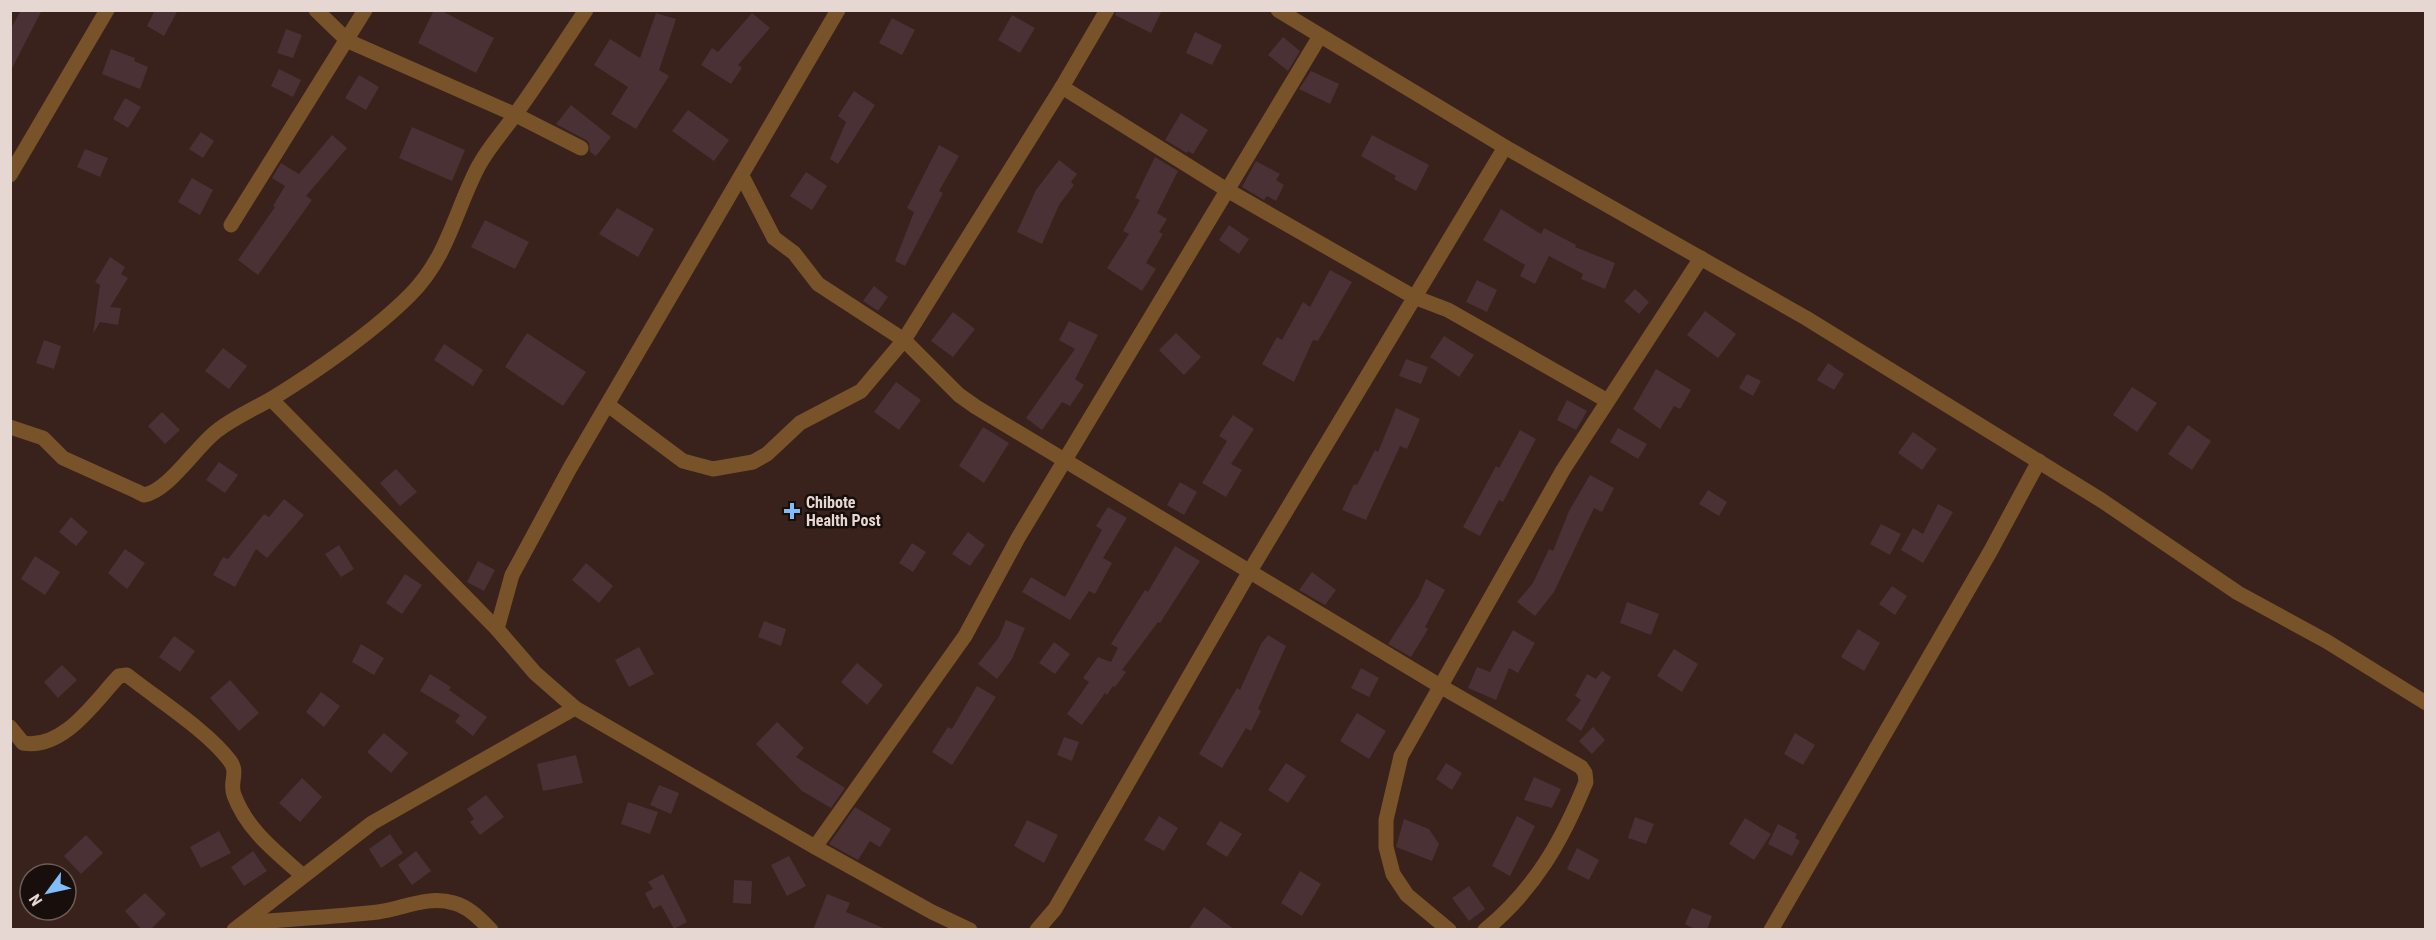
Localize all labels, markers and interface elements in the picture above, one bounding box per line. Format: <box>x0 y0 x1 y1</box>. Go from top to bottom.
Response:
place label: Chibote Health Post <box>806 493 881 530</box>
marker: Chibote Health Post <box>783 502 801 520</box>
north arrow <box>18 862 78 922</box>
text: N <box>25 891 46 909</box>

